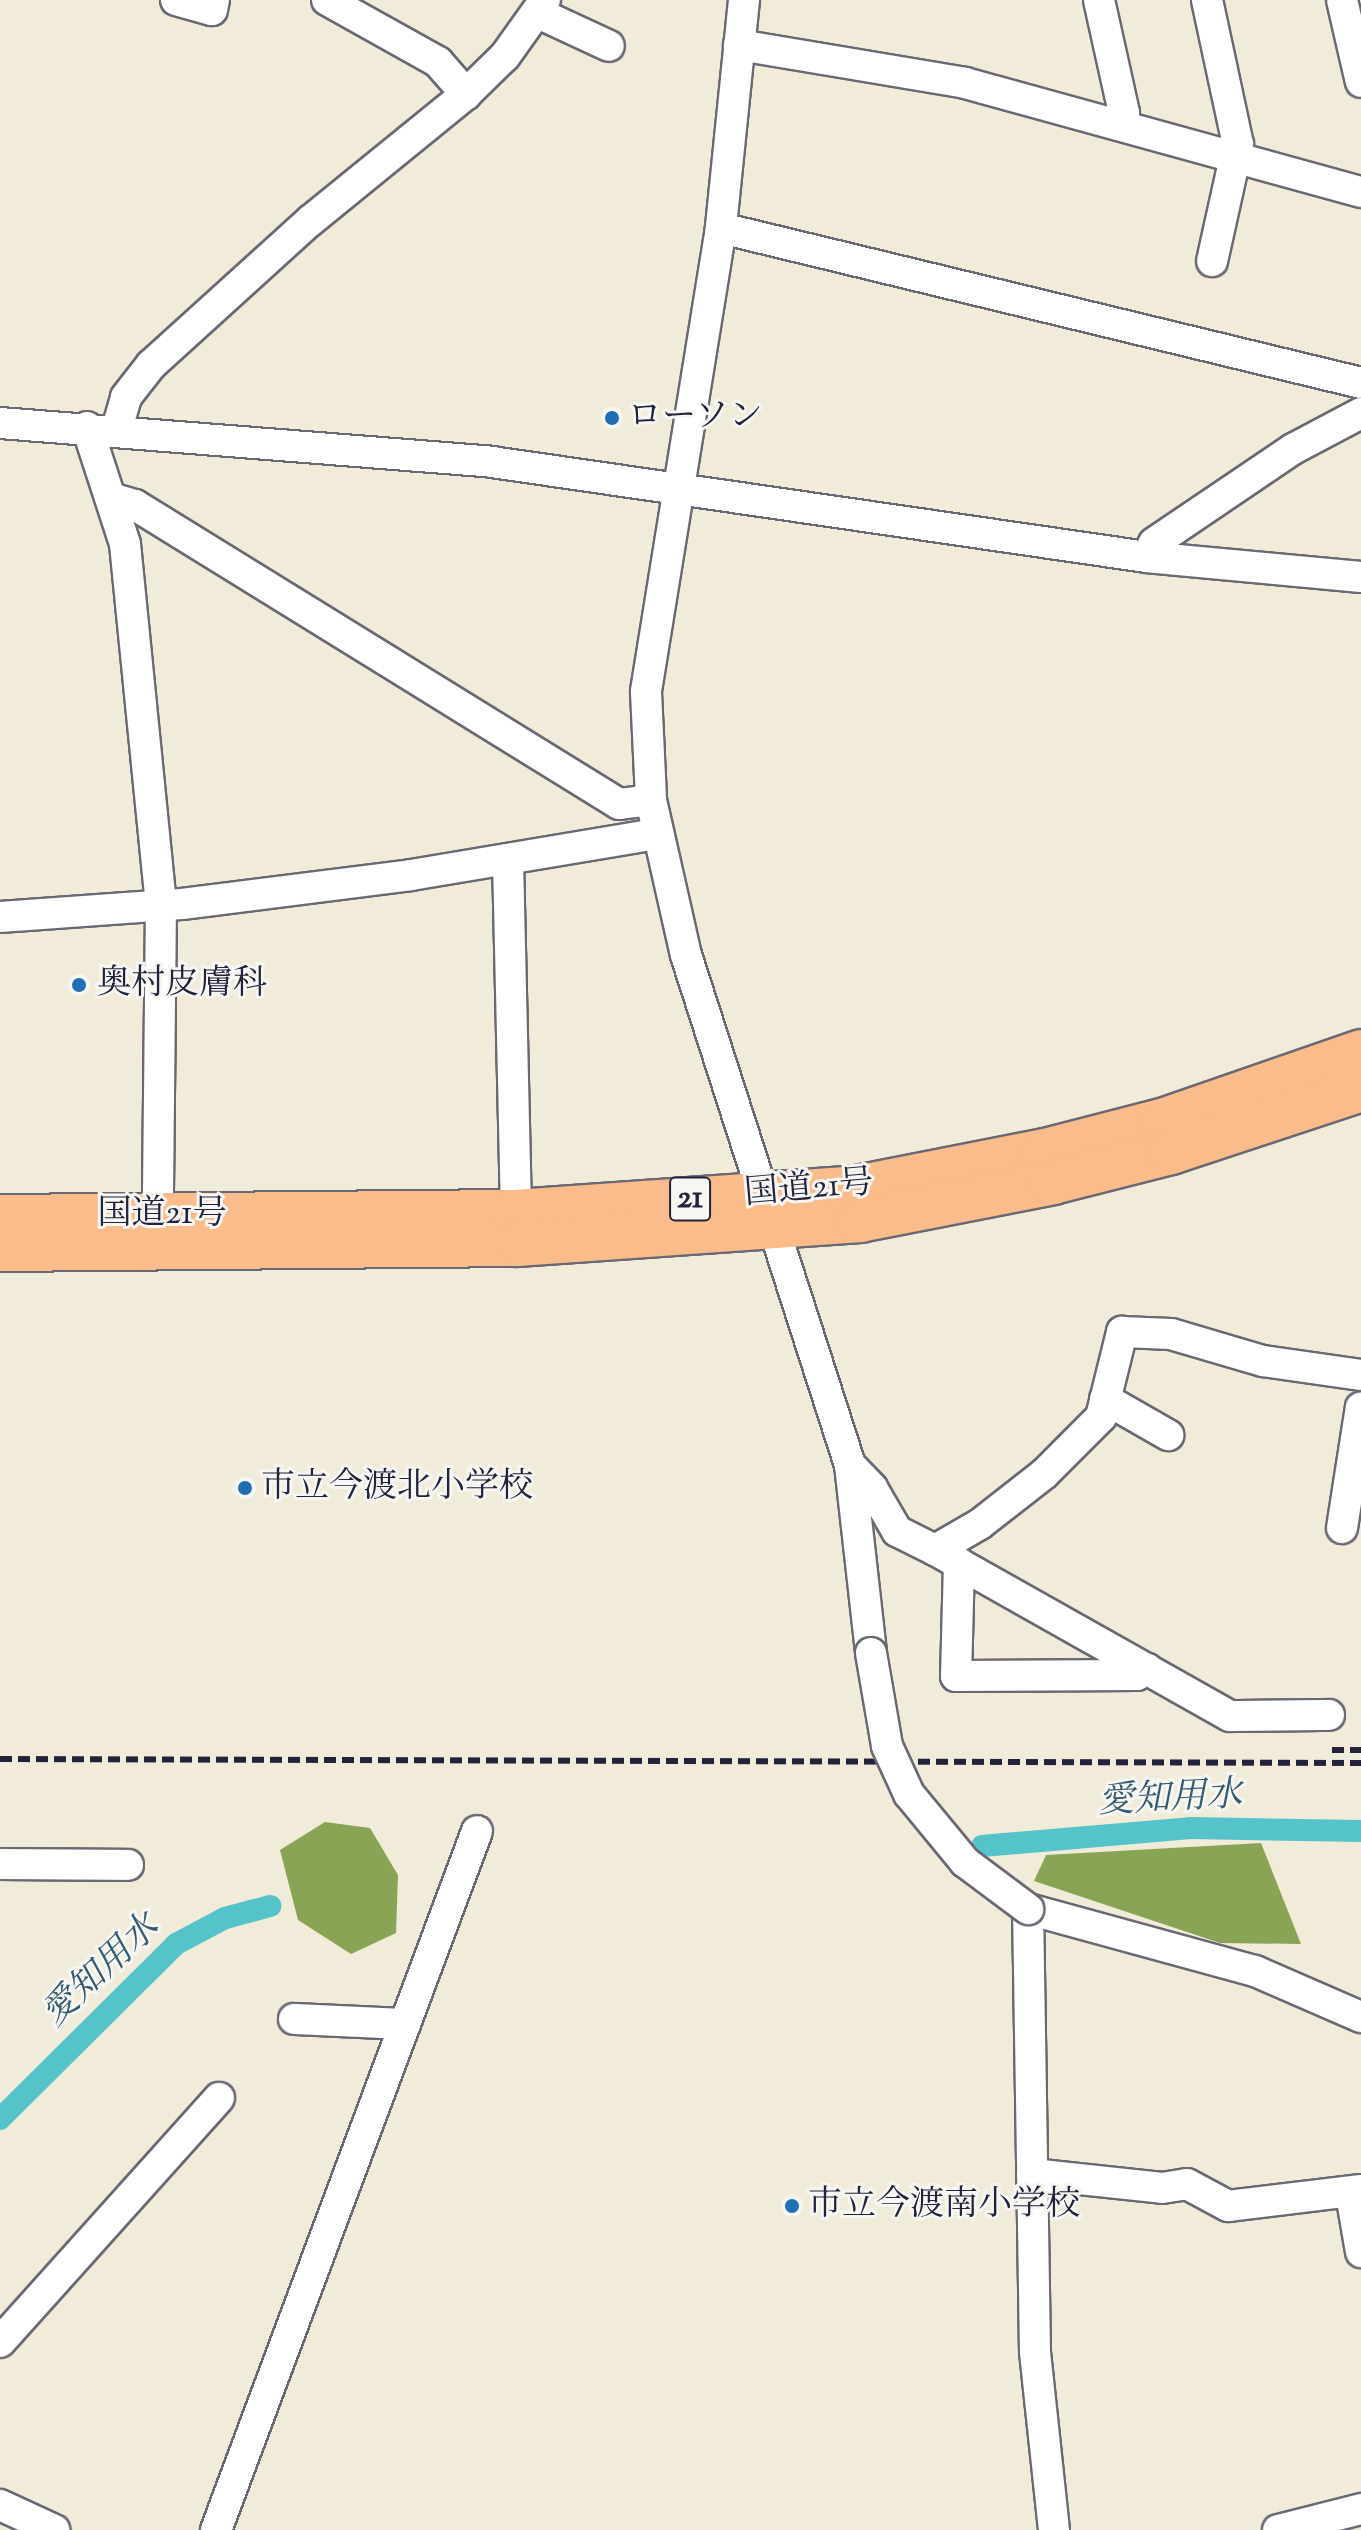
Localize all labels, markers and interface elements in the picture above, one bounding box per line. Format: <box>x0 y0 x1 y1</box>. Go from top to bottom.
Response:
place label: ローソン <box>628 398 764 438</box>
marker: ローソン <box>603 409 621 427</box>
place label: 奥村皮膚科 <box>97 965 267 1005</box>
marker: 奥村皮膚科 <box>68 974 90 996</box>
street label: 国道21号 <box>743 1163 875 1215</box>
road number: 21 <box>668 1171 712 1227</box>
street label: 国道21号 <box>97 1195 227 1235</box>
place label: 市立今渡北小学校 <box>261 1468 533 1508</box>
marker: 市立今渡北小学校 <box>236 1479 254 1497</box>
water label: 愛知用水 <box>1097 1775 1243 1825</box>
water label: 愛知用水 <box>35 1907 169 2037</box>
place label: 市立今渡南小学校 <box>808 2186 1080 2226</box>
marker: 市立今渡南小学校 <box>783 2197 801 2215</box>

